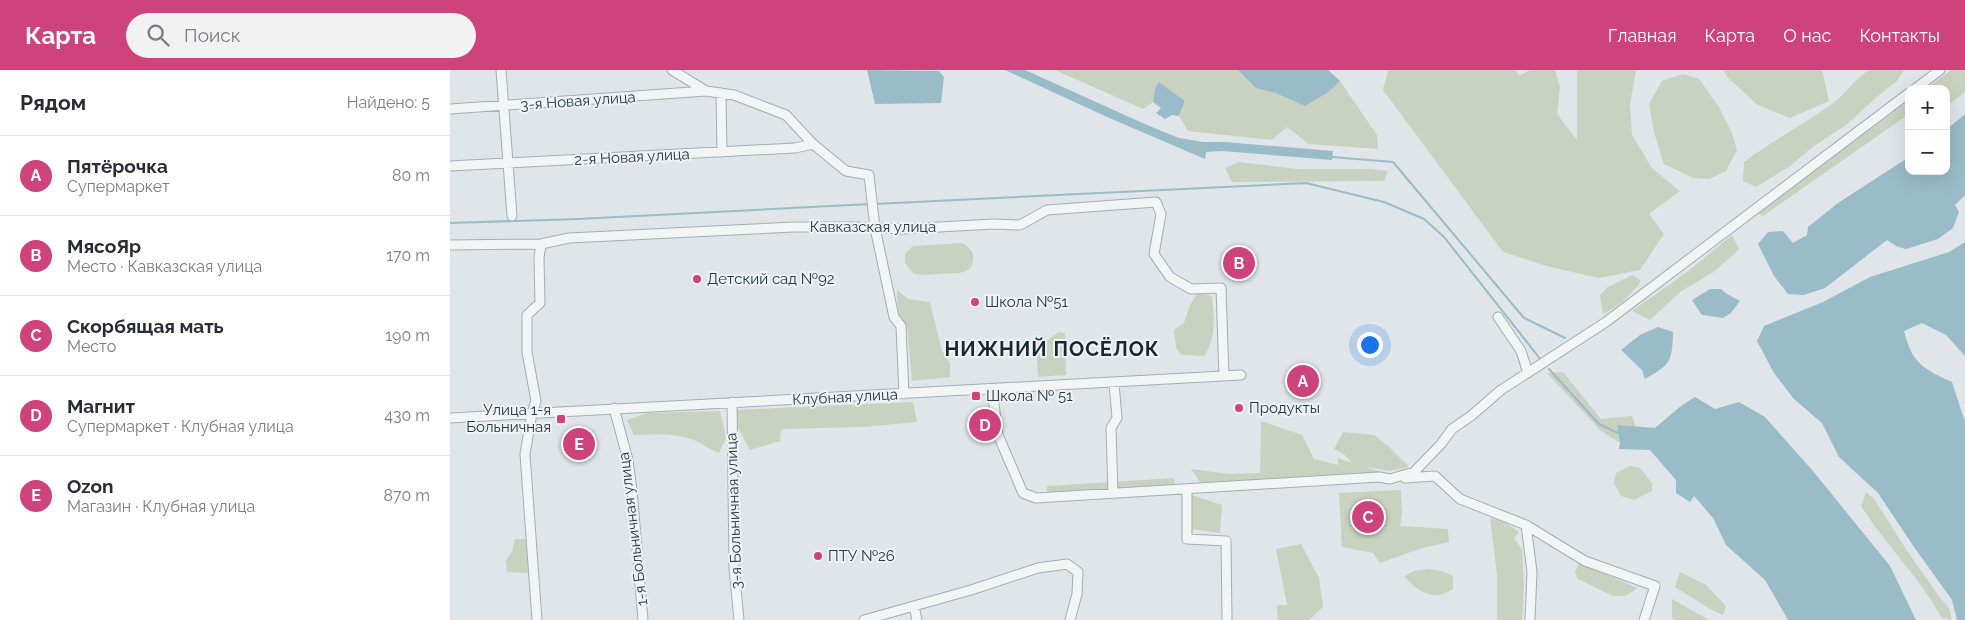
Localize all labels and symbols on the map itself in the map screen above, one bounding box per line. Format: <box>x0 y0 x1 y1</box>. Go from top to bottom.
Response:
street label: 3-я Новая улица <box>520 88 636 114</box>
street label: 2-я Новая улица <box>574 145 690 169</box>
street label: Кавказская улица <box>810 218 936 236</box>
pin: B <box>1223 244 1255 282</box>
place label: Детский сад №92 <box>707 270 835 288</box>
marker: Детский сад №92 <box>691 273 703 285</box>
place label: Школа №51 <box>985 293 1068 311</box>
marker: Школа №51 <box>969 296 981 308</box>
your location <box>1357 332 1383 358</box>
district label: НИЖНИЙ ПОСЁЛОК <box>944 337 1160 361</box>
pin: A <box>1287 362 1319 400</box>
street label: Клубная улица <box>792 385 898 409</box>
place label: Школа № 51 <box>986 387 1073 405</box>
marker: Школа № 51 <box>970 390 982 402</box>
place label: Продукты <box>1249 399 1320 417</box>
place label: Улица 1-я Больничная <box>466 401 551 436</box>
marker: Продукты <box>1233 402 1245 414</box>
pin: D <box>969 406 1001 444</box>
marker: Улица 1-я Больничная <box>555 413 567 425</box>
pin: E <box>563 425 595 463</box>
street label: 3-я Больничная улица <box>722 433 746 589</box>
street label: 1-я Больничная улица <box>615 451 651 607</box>
pin: C <box>1352 498 1384 536</box>
place label: ПТУ №26 <box>828 547 895 565</box>
marker: ПТУ №26 <box>812 550 824 562</box>

